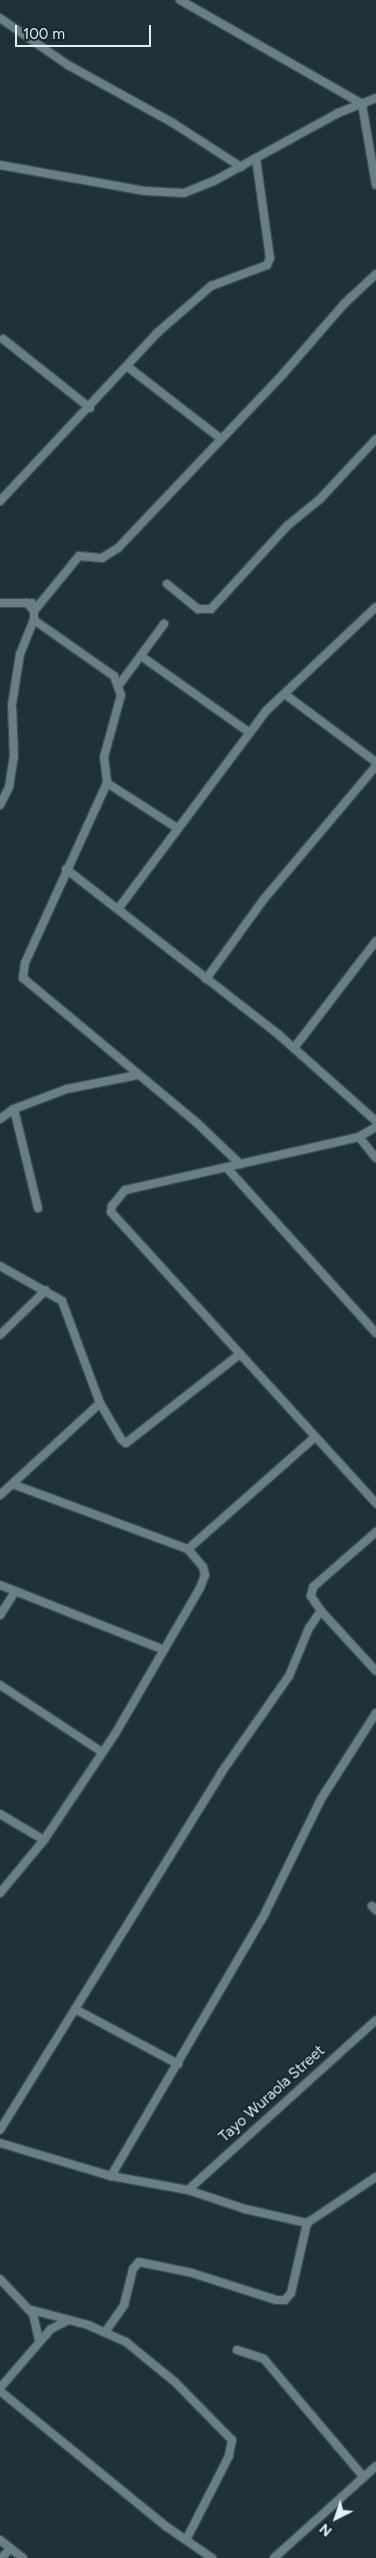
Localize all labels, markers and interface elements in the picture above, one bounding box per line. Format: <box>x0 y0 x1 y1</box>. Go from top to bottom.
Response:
scale bar <box>18 15 154 47</box>
text: 100 m <box>23 25 65 43</box>
street label: Tayo Wuraola Street <box>216 2042 328 2146</box>
north arrow <box>311 2493 361 2543</box>
text: N <box>316 2520 335 2540</box>

